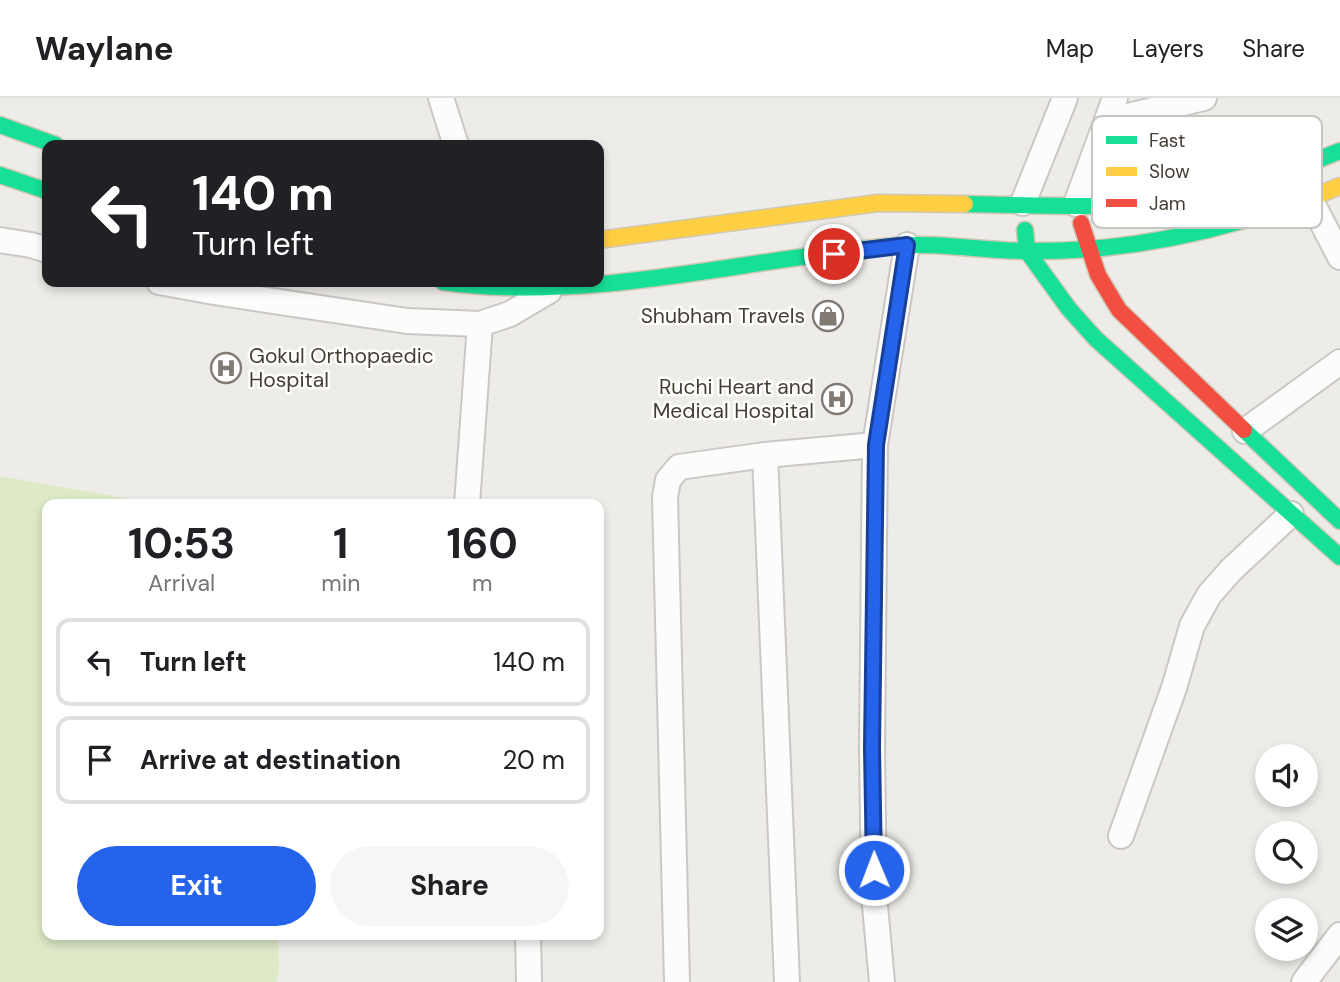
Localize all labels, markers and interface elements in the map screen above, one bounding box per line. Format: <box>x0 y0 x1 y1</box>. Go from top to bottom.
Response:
text: Waylane <box>35 27 174 70</box>
text: Map <box>1046 33 1094 64</box>
text: Layers <box>1132 33 1204 64</box>
text: Share <box>1242 33 1305 64</box>
legend <box>1092 116 1322 228</box>
text: Fast <box>1149 128 1185 153</box>
text: Slow <box>1149 159 1190 184</box>
text: 140 m <box>192 161 334 225</box>
icon: left <box>77 168 168 259</box>
text: Jam <box>1149 191 1186 216</box>
text: Turn left <box>192 223 314 265</box>
pin <box>804 224 864 284</box>
icon: arrive <box>815 235 853 273</box>
shop icon: Shubham Travels <box>811 299 845 333</box>
place label: Shubham Travels <box>641 302 805 330</box>
place label: Gokul Orthopaedic Hospital <box>249 342 434 394</box>
hospital icon: Gokul Orthopaedic Hospital <box>209 351 243 385</box>
place label: Ruchi Heart and Medical Hospital <box>653 373 814 425</box>
hospital icon: Ruchi Heart and Medical Hospital <box>820 382 854 416</box>
text: 10:53 <box>128 516 235 571</box>
text: 1 <box>333 516 348 571</box>
text: 160 <box>446 516 518 571</box>
text: Arrival <box>148 568 215 598</box>
text: min <box>321 568 360 598</box>
text: m <box>472 568 492 598</box>
icon: left <box>81 643 119 681</box>
text: Turn left <box>140 645 247 679</box>
text: 140 m <box>493 645 565 679</box>
icon: arrive <box>81 741 119 779</box>
text: Arrive at destination <box>140 743 401 777</box>
text: 20 m <box>502 743 565 777</box>
map controls <box>1255 744 1318 961</box>
button: sound <box>1255 744 1318 807</box>
button: search <box>1255 821 1318 884</box>
position arrow <box>837 833 911 907</box>
button: Exit <box>77 846 316 926</box>
button: Share <box>330 846 569 926</box>
button: layers <box>1255 898 1318 961</box>

